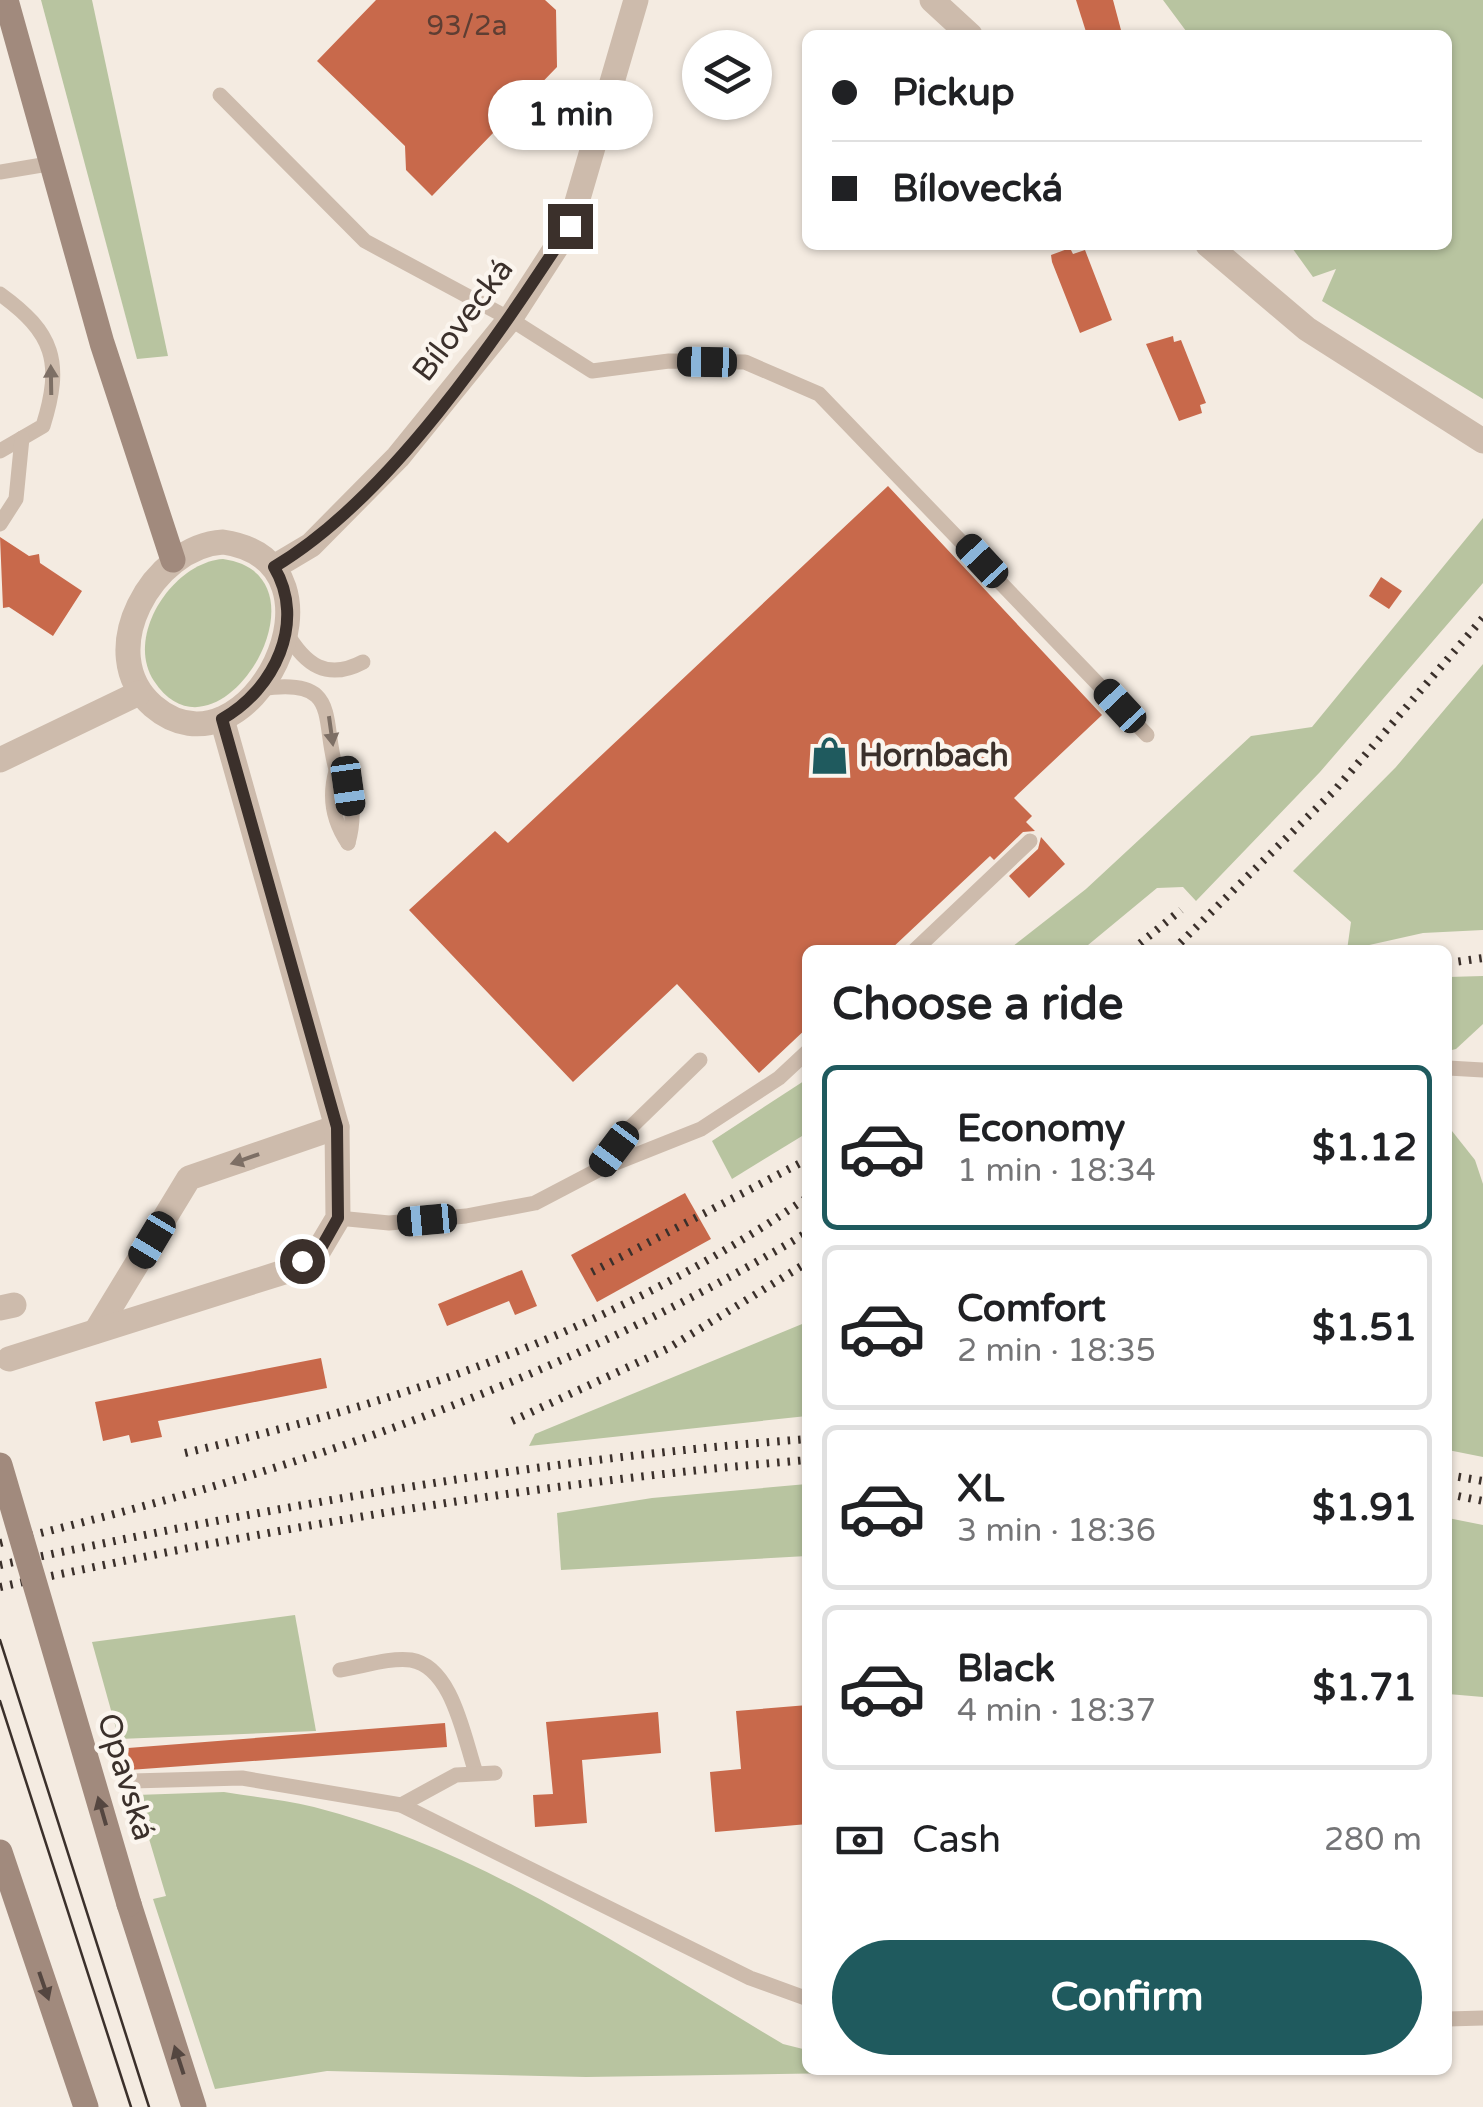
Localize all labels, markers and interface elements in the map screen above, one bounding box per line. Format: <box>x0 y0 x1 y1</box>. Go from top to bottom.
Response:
house number: 93/2a <box>427 9 507 43</box>
map controls <box>682 30 772 120</box>
button: layers <box>682 30 772 120</box>
text: Pickup <box>892 70 1015 116</box>
callout: 1 min <box>488 81 652 151</box>
text: 1 min <box>528 96 613 134</box>
text: Bílovecká <box>892 166 1063 212</box>
route end <box>548 204 593 249</box>
street label: Bílovecká <box>404 251 522 389</box>
car <box>677 346 737 378</box>
one-way arrow <box>43 364 59 395</box>
car <box>951 529 1013 593</box>
car <box>1089 674 1151 738</box>
one-way arrow <box>324 716 340 747</box>
shop icon: Hornbach <box>808 735 850 777</box>
place label: Hornbach <box>859 737 1009 775</box>
car <box>329 754 367 818</box>
text: Choose a ride <box>832 978 1123 1032</box>
icon: car <box>837 1103 927 1193</box>
text: Economy <box>957 1106 1125 1152</box>
car <box>584 1116 644 1182</box>
text: $1.12 <box>1312 1125 1417 1171</box>
one-way arrow <box>229 1152 259 1167</box>
text: 1 min · 18:34 <box>957 1152 1156 1190</box>
car <box>396 1202 458 1238</box>
car <box>124 1207 180 1273</box>
route start <box>280 1239 325 1284</box>
icon: car <box>837 1283 927 1373</box>
text: Comfort <box>957 1286 1106 1332</box>
text: $1.51 <box>1312 1305 1417 1351</box>
text: 2 min · 18:35 <box>957 1332 1156 1370</box>
icon: car <box>837 1463 927 1553</box>
text: XL <box>957 1466 1004 1512</box>
text: $1.91 <box>1312 1485 1417 1531</box>
text: 3 min · 18:36 <box>957 1512 1156 1550</box>
icon: car <box>837 1643 927 1733</box>
text: Black <box>957 1646 1055 1692</box>
text: $1.71 <box>1312 1665 1417 1711</box>
text: 4 min · 18:37 <box>957 1692 1156 1730</box>
street label: Opavská <box>89 1709 163 1845</box>
one-way arrow <box>94 1795 110 1826</box>
icon: cash <box>832 1813 887 1868</box>
text: Cash <box>912 1817 1001 1863</box>
text: 280 m <box>1324 1821 1422 1859</box>
button: Confirm <box>832 1940 1422 2055</box>
one-way arrow <box>38 1971 53 2001</box>
one-way arrow <box>170 2044 185 2074</box>

